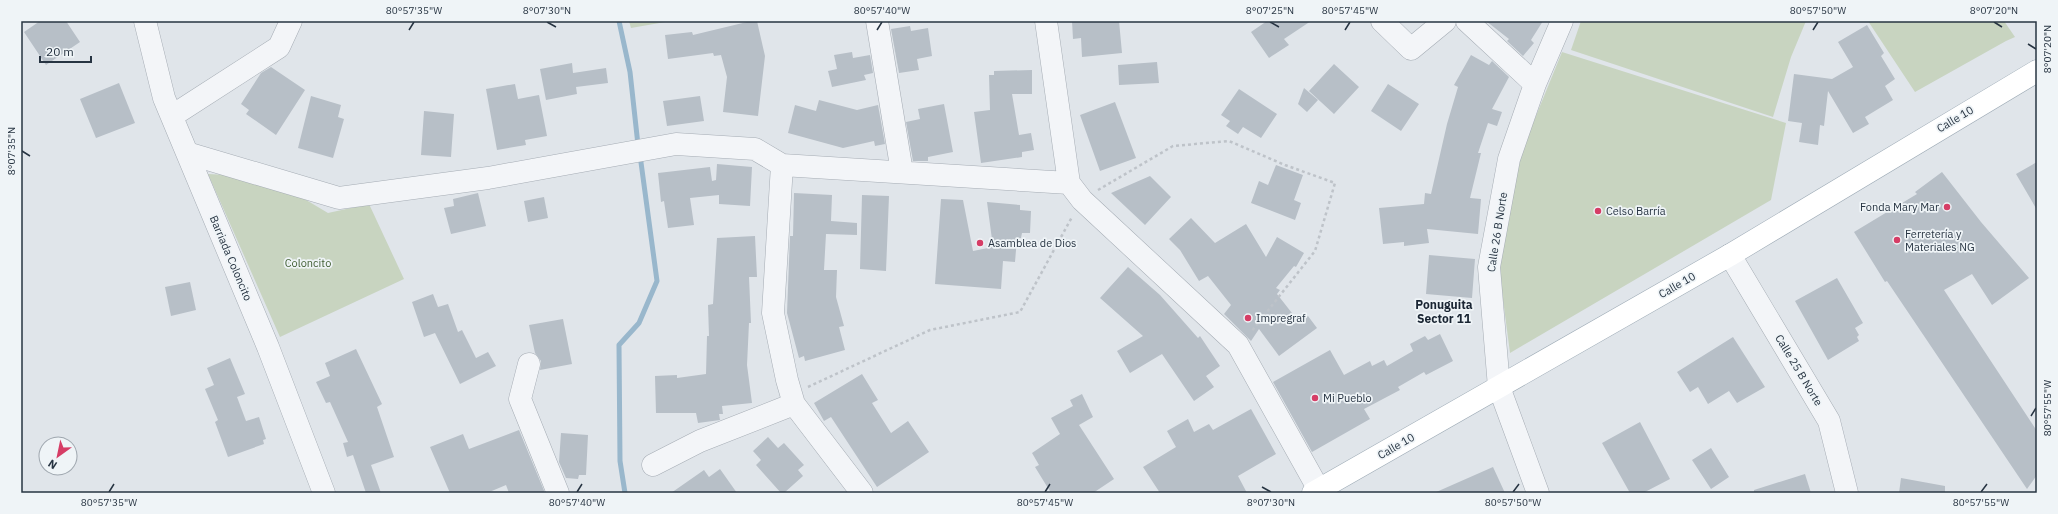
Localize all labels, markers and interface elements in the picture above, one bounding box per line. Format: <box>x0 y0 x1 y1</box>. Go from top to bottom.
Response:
text: 80°57'35"W <box>386 4 442 17</box>
text: 8°07'30"N <box>523 4 571 17</box>
text: 80°57'40"W <box>854 4 910 17</box>
text: 8°07'25"N <box>1246 4 1294 17</box>
text: 80°57'45"W <box>1322 4 1378 17</box>
text: 80°57'50"W <box>1790 4 1846 17</box>
text: 8°07'20"N <box>1970 4 2018 17</box>
text: 8°07'20"N <box>2041 25 2054 73</box>
scale bar <box>40 38 91 64</box>
text: 20 m <box>46 44 74 59</box>
street label: Calle 10 <box>1934 103 1976 135</box>
text: 8°07'35"N <box>5 127 18 175</box>
street label: Calle 26 B Norte <box>1484 191 1510 273</box>
place label: Fonda Mary Mar <box>1860 200 1939 214</box>
marker: Fonda Mary Mar <box>1942 202 1952 212</box>
place label: Celso Barría <box>1606 204 1666 218</box>
marker: Celso Barría <box>1593 206 1603 216</box>
street label: Barriada Coloncito <box>207 213 255 303</box>
place label: Ferretería y Materiales NG <box>1905 227 1975 254</box>
marker: Ferretería y Materiales NG <box>1892 235 1902 245</box>
place label: Asamblea de Dios <box>988 236 1076 250</box>
marker: Asamblea de Dios <box>975 238 985 248</box>
park label: Coloncito <box>285 256 331 270</box>
street label: Calle 10 <box>1656 269 1698 301</box>
district label: Ponuguita Sector 11 <box>1415 297 1473 326</box>
place label: Impregraf <box>1256 311 1306 325</box>
marker: Impregraf <box>1243 313 1253 323</box>
street label: Calle 25 B Norte <box>1772 332 1826 408</box>
text: 80°57'55"W <box>2041 380 2054 436</box>
place label: Mi Pueblo <box>1323 391 1372 405</box>
marker: Mi Pueblo <box>1310 393 1320 403</box>
street label: Calle 10 <box>1375 430 1417 462</box>
north arrow <box>38 436 78 476</box>
text: N <box>45 456 60 472</box>
text: 80°57'35"W <box>81 496 137 509</box>
text: 80°57'40"W <box>549 496 605 509</box>
text: 80°57'45"W <box>1017 496 1073 509</box>
text: 8°07'30"N <box>1247 496 1295 509</box>
text: 80°57'50"W <box>1485 496 1541 509</box>
text: 80°57'55"W <box>1953 496 2009 509</box>

